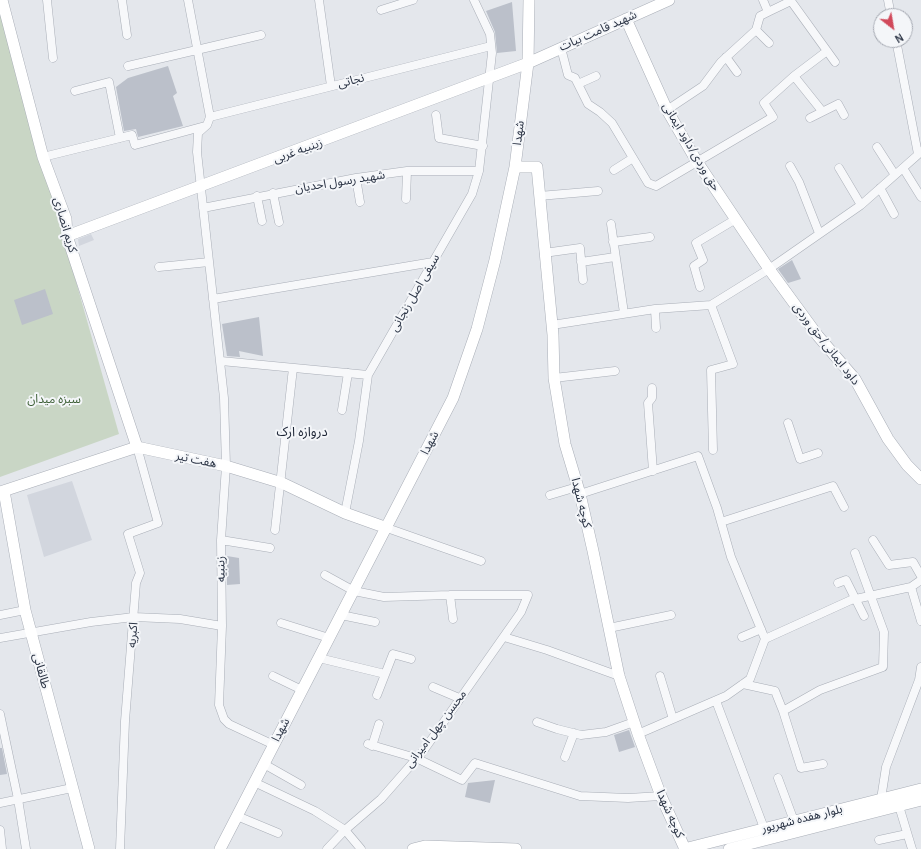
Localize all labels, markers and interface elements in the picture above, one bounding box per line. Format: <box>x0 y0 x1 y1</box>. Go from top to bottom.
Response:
street label: شهید قامت بیات <box>557 7 639 55</box>
north arrow <box>873 8 913 48</box>
text: N <box>892 30 906 45</box>
street label: نجاتی <box>336 71 366 91</box>
street label: حق وردی/داود ایمانی <box>659 100 723 194</box>
street label: شهدا <box>510 120 528 146</box>
street label: زینبیه غربی <box>271 135 325 167</box>
street label: شهید رسول احدیان <box>294 168 386 196</box>
street label: کریم انصاری <box>50 196 80 254</box>
street label: سیفی اصل زنجانی <box>387 252 443 334</box>
street label: داود ایمانی/حق وردی <box>789 300 863 388</box>
park label: سبزه میدان <box>27 393 81 407</box>
district label: دروازه ارک <box>276 424 328 440</box>
street label: شهدا <box>418 429 442 457</box>
street label: هفت تیر <box>174 449 218 471</box>
street label: کوچه شهدا <box>568 476 594 530</box>
street label: زینبیه <box>214 556 228 582</box>
street label: اکبریه <box>125 622 141 648</box>
street label: طالقانی <box>29 652 53 690</box>
street label: محسن چهل امیرانی <box>402 687 470 771</box>
street label: شهدا <box>269 716 293 744</box>
street label: کوچه شهدا <box>653 788 687 840</box>
street label: بلوار هفده شهریور <box>760 802 844 836</box>

